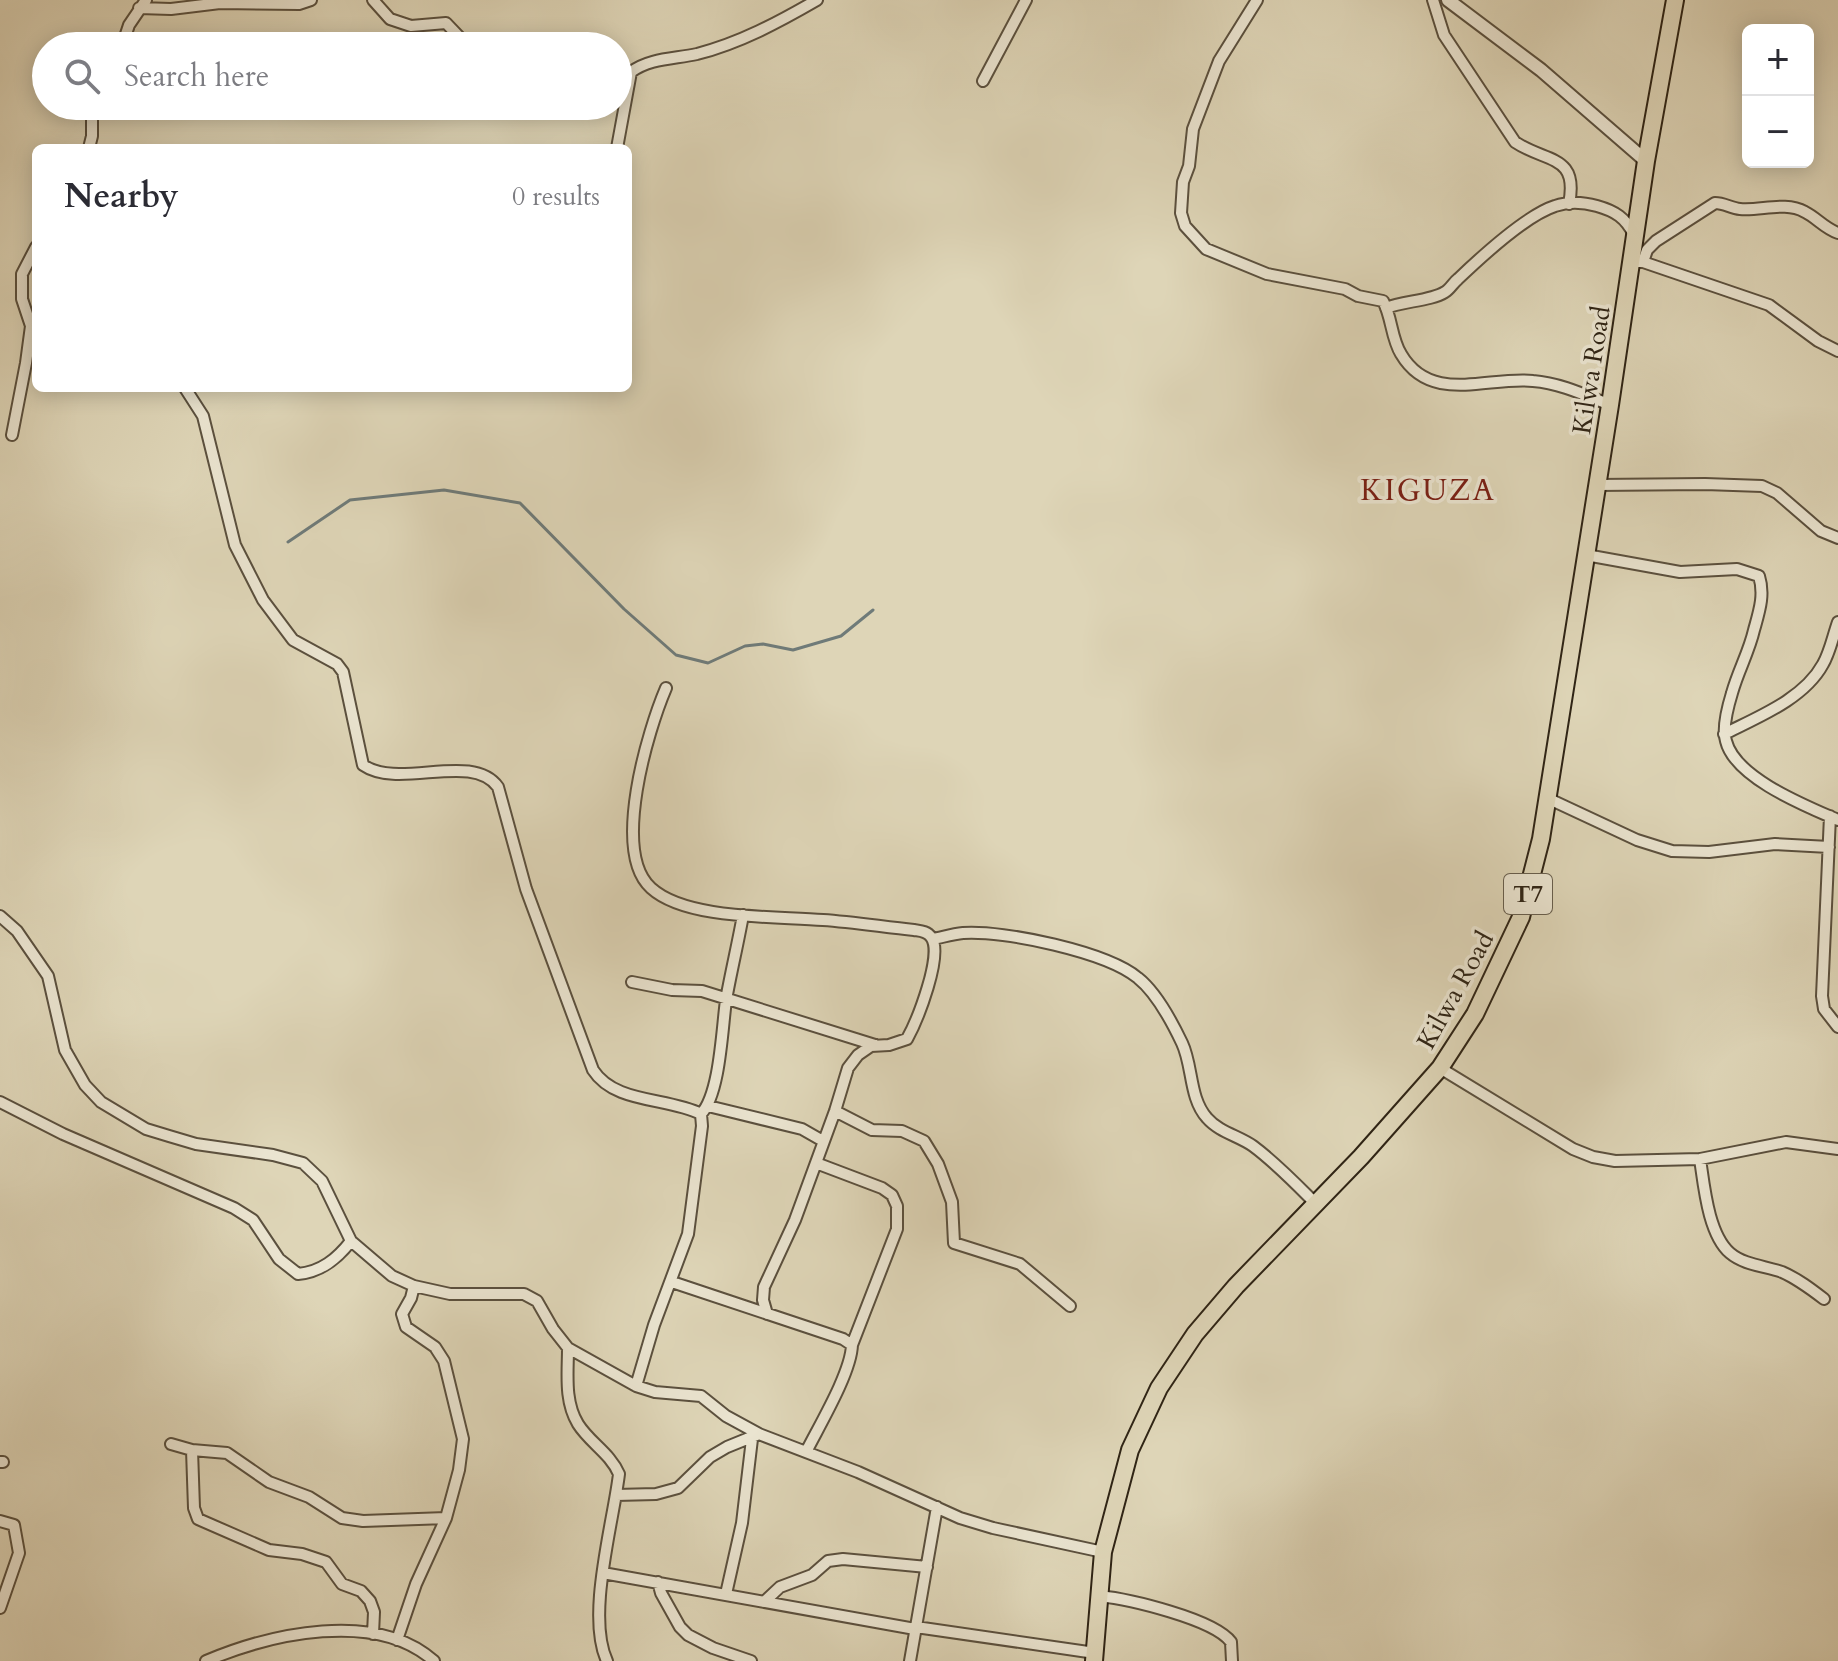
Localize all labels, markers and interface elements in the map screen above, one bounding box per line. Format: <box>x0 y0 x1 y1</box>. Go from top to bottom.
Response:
map controls <box>1742 24 1814 168</box>
button: + <box>1742 24 1814 96</box>
search box <box>32 32 632 120</box>
icon: search <box>60 54 104 98</box>
text: Search here <box>124 56 269 97</box>
button: − <box>1742 96 1814 168</box>
text: Nearby <box>64 173 179 219</box>
text: 0 results <box>512 179 600 214</box>
street label: Kilwa Road <box>1564 303 1619 437</box>
district label: KIGUZA <box>1360 470 1496 511</box>
road number: T7 <box>1504 874 1552 914</box>
street label: Kilwa Road <box>1409 925 1502 1055</box>

